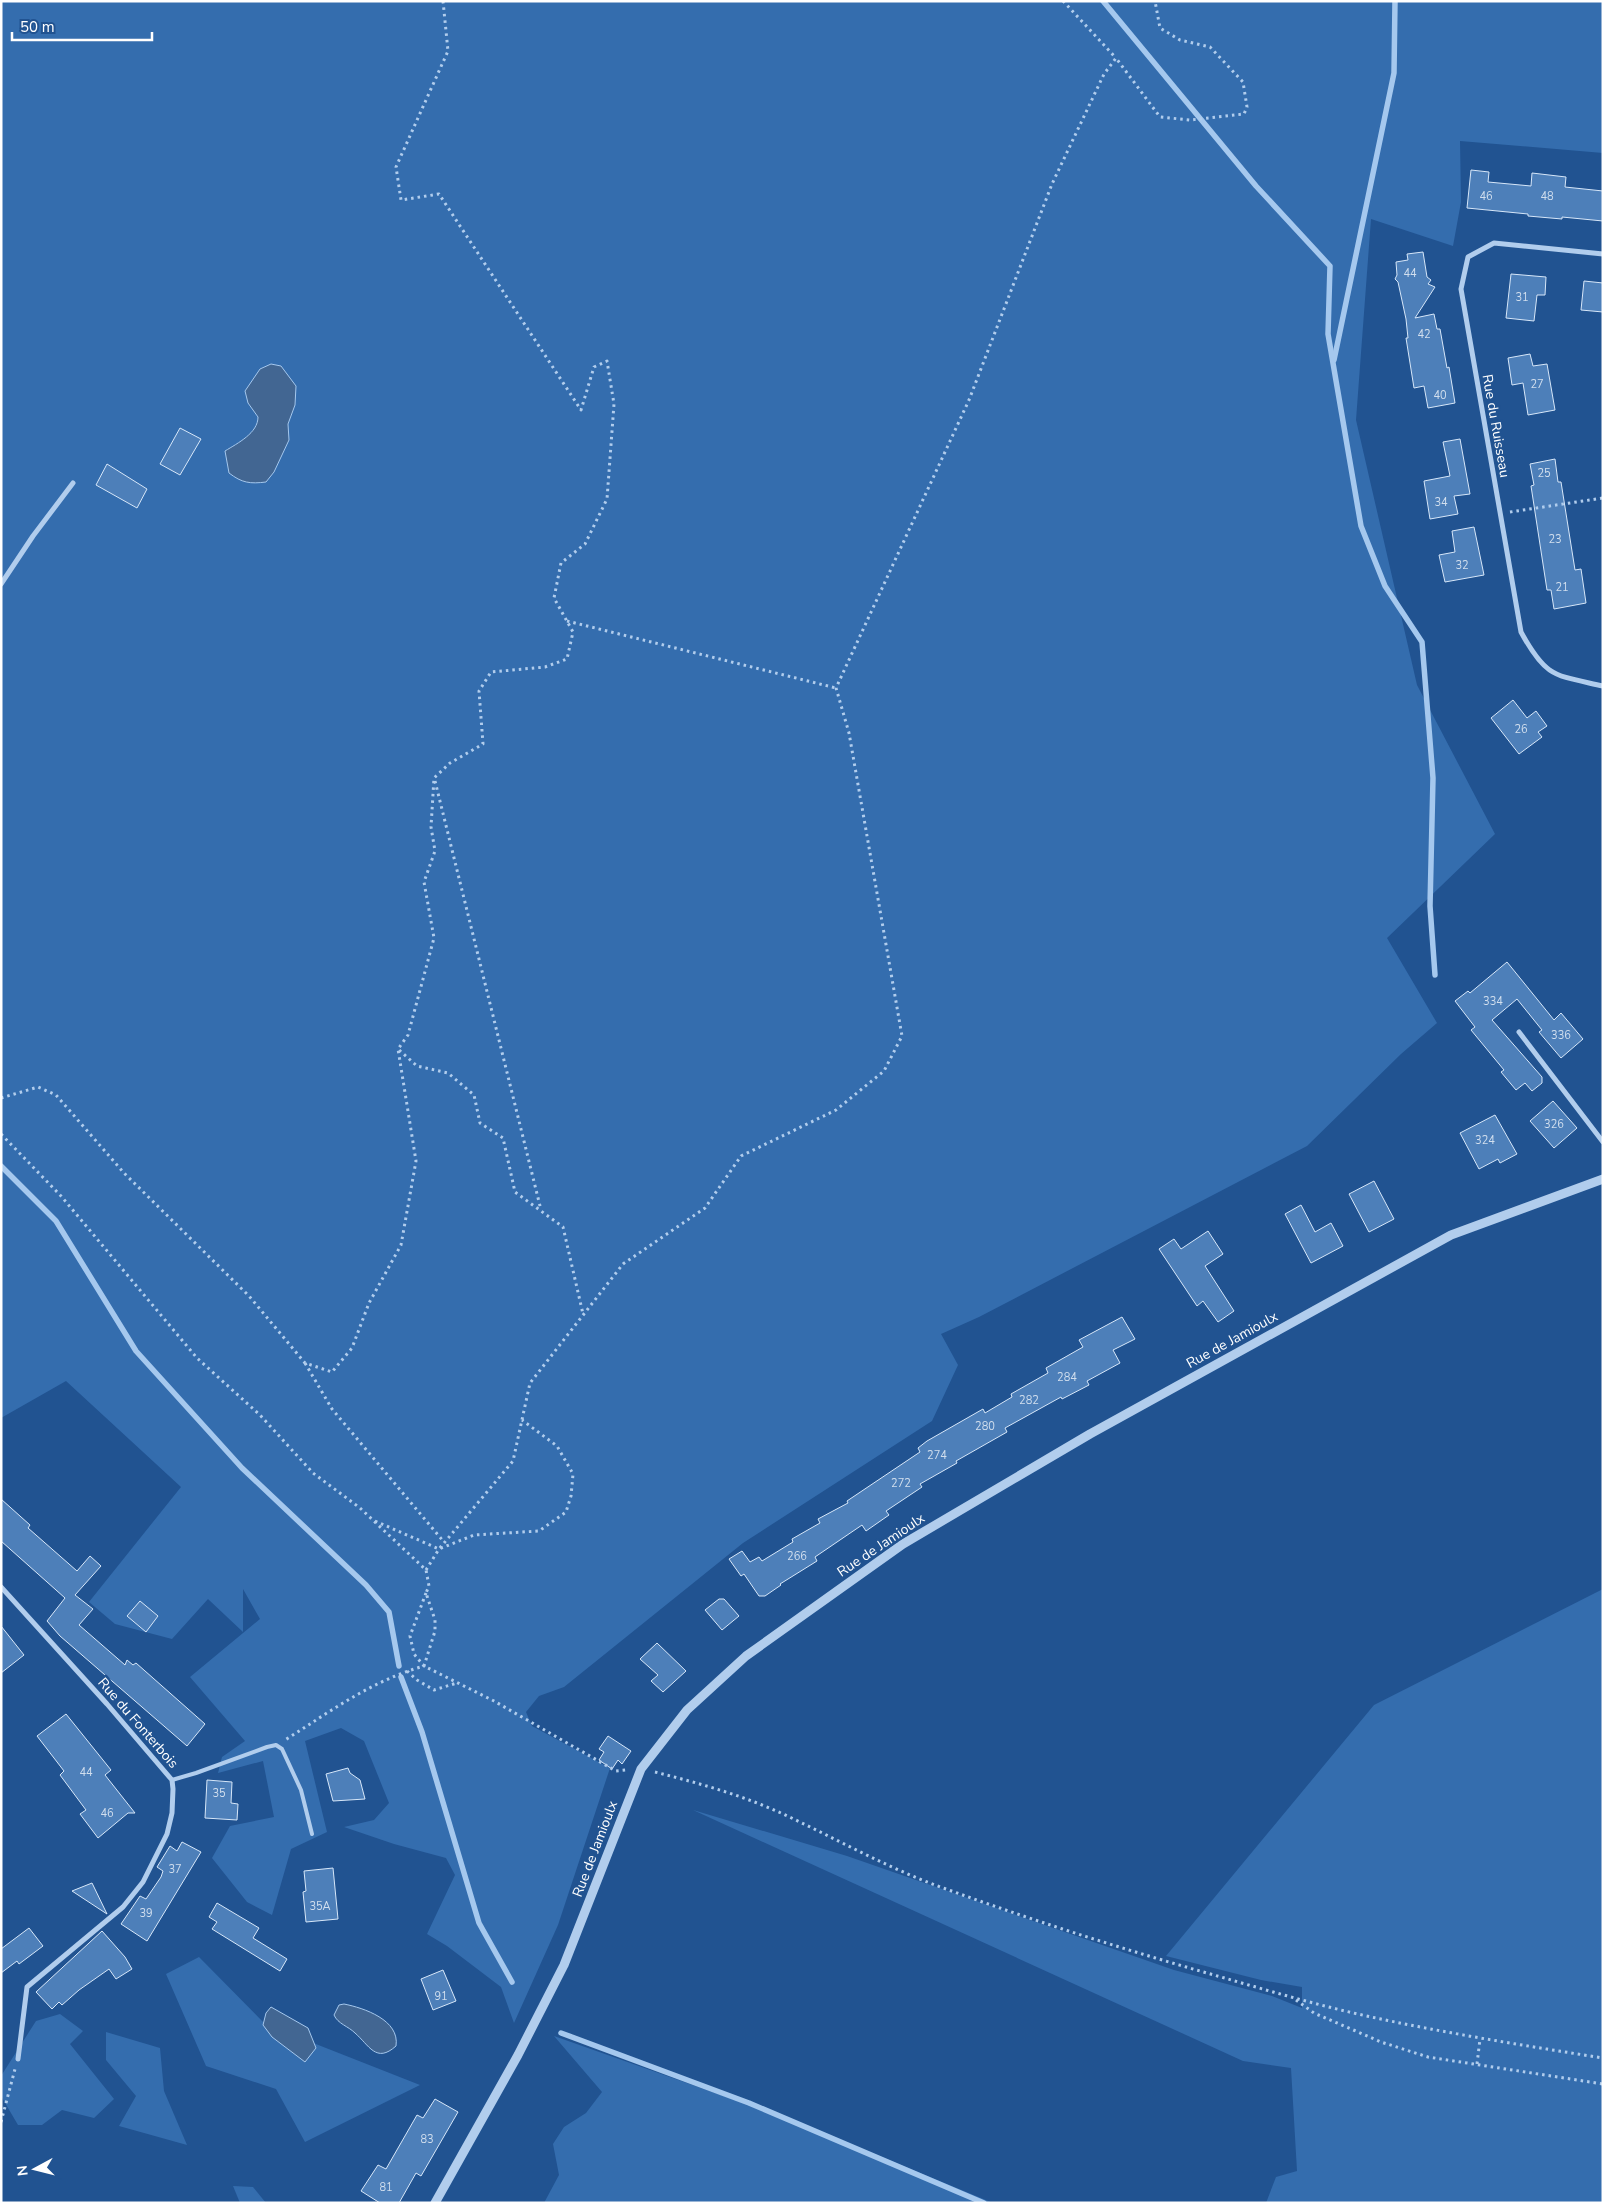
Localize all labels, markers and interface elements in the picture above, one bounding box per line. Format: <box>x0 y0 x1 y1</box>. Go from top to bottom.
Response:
scale bar <box>12 10 152 42</box>
text: 50 m <box>20 17 55 37</box>
house number: 46 <box>1479 189 1493 204</box>
house number: 48 <box>1540 189 1554 204</box>
house number: 44 <box>1403 266 1417 281</box>
house number: 31 <box>1515 290 1529 305</box>
house number: 42 <box>1417 327 1431 342</box>
street label: Rue du Ruisseau <box>1478 373 1514 479</box>
house number: 27 <box>1530 377 1544 392</box>
house number: 40 <box>1433 388 1447 403</box>
house number: 25 <box>1537 466 1551 481</box>
house number: 34 <box>1434 495 1448 510</box>
house number: 23 <box>1548 532 1562 547</box>
house number: 32 <box>1455 558 1469 573</box>
house number: 21 <box>1555 580 1569 595</box>
house number: 26 <box>1514 722 1528 737</box>
house number: 334 <box>1483 994 1503 1009</box>
house number: 336 <box>1551 1028 1571 1043</box>
house number: 326 <box>1544 1117 1564 1132</box>
house number: 324 <box>1475 1133 1495 1148</box>
street label: Rue de Jamioulx <box>1183 1307 1282 1373</box>
house number: 284 <box>1057 1370 1077 1385</box>
house number: 282 <box>1019 1393 1039 1408</box>
house number: 280 <box>975 1419 995 1434</box>
house number: 274 <box>927 1448 947 1463</box>
house number: 272 <box>891 1476 911 1491</box>
street label: Rue de Jamioulx <box>833 1508 929 1581</box>
house number: 266 <box>787 1549 807 1564</box>
street label: Rue du Fonterbois <box>93 1674 183 1773</box>
house number: 44 <box>79 1765 93 1780</box>
house number: 35 <box>212 1786 226 1801</box>
street label: Rue de Jamioulx <box>568 1797 622 1900</box>
house number: 46 <box>100 1806 114 1821</box>
house number: 37 <box>168 1862 182 1877</box>
house number: 35A <box>309 1899 331 1914</box>
house number: 39 <box>139 1906 153 1921</box>
house number: 91 <box>434 1989 448 2004</box>
house number: 83 <box>420 2132 434 2147</box>
north arrow <box>10 2144 60 2194</box>
text: N <box>13 2164 33 2177</box>
house number: 81 <box>379 2180 393 2195</box>

